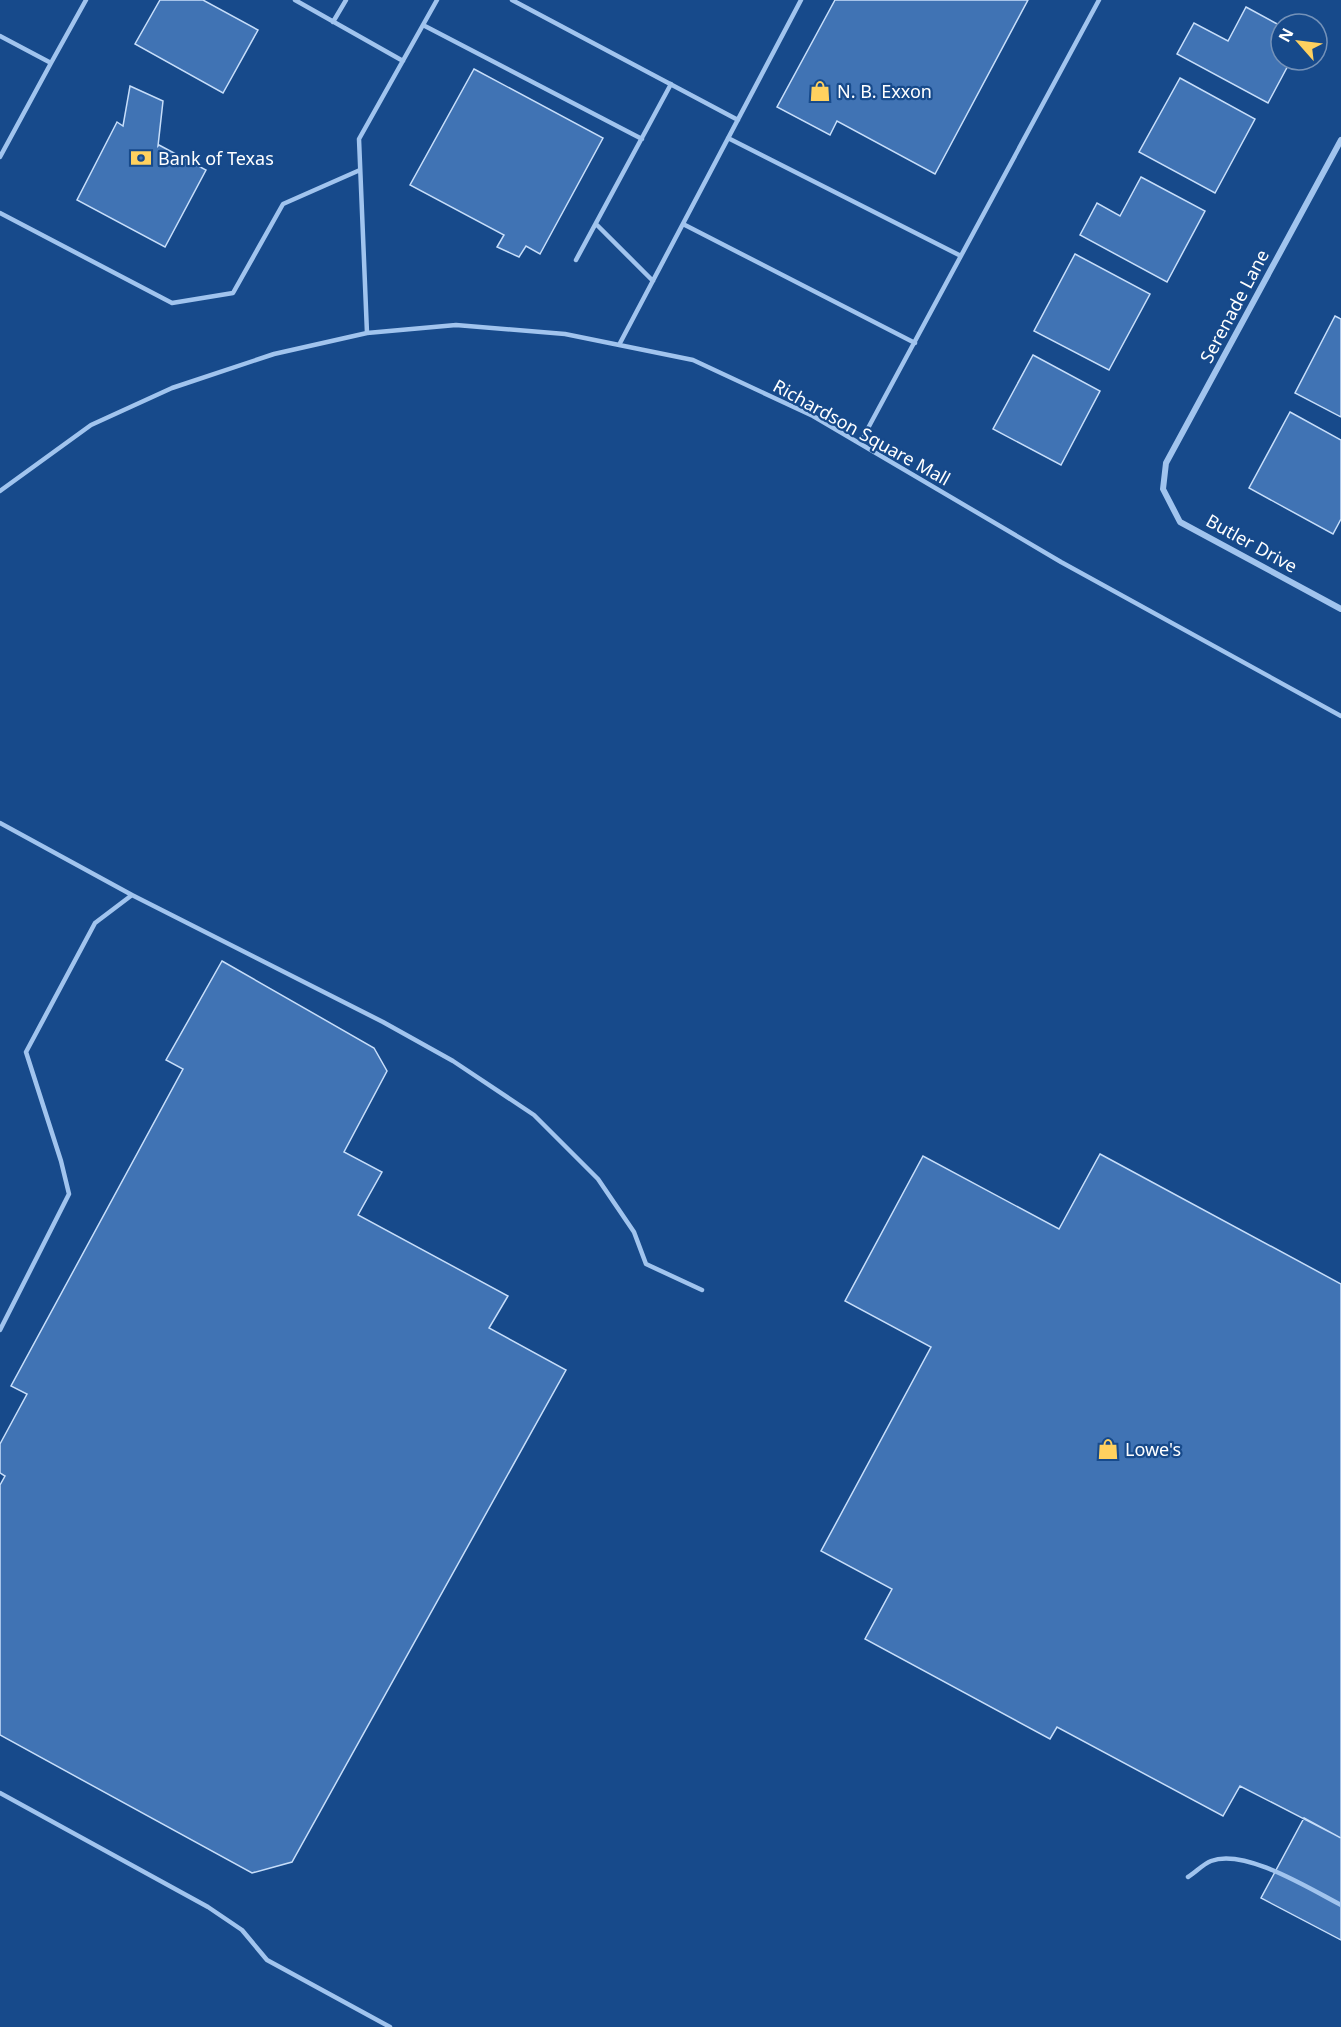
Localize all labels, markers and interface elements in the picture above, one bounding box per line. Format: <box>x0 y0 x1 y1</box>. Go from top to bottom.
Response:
north arrow <box>1269 12 1329 72</box>
text: N <box>1273 24 1299 46</box>
shop icon: N. B. Exxon <box>808 79 832 103</box>
place label: N. B. Exxon <box>837 79 932 103</box>
bank icon: Bank of Texas <box>129 146 153 170</box>
place label: Bank of Texas <box>158 146 274 170</box>
street label: Serenade Lane <box>1194 245 1274 367</box>
street label: Richardson Square Mall <box>769 373 955 491</box>
street label: Butler Drive <box>1202 508 1302 578</box>
shop icon: Lowe's <box>1096 1437 1120 1461</box>
place label: Lowe's <box>1125 1437 1181 1461</box>

